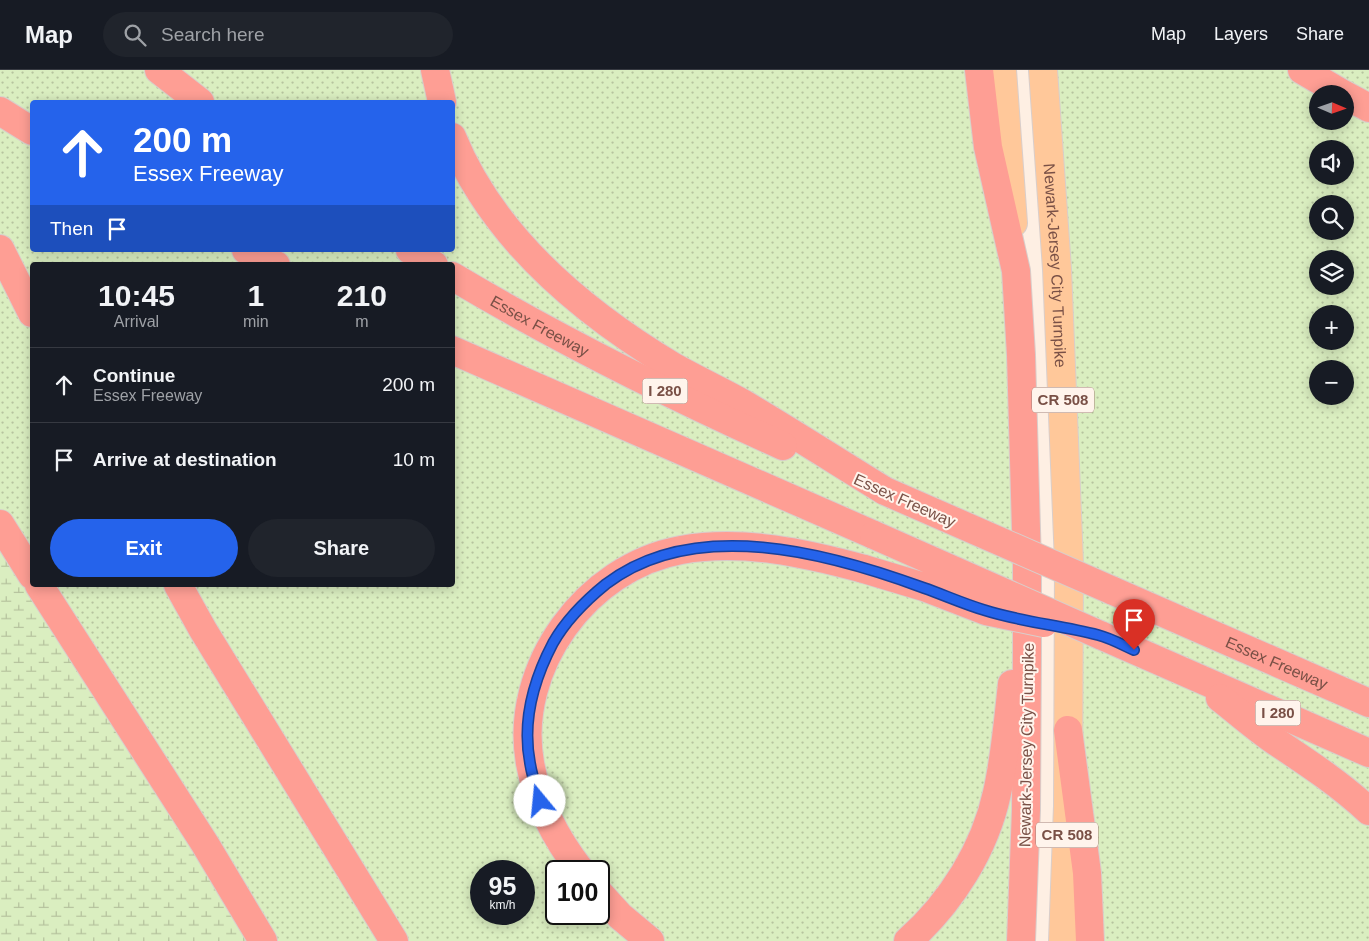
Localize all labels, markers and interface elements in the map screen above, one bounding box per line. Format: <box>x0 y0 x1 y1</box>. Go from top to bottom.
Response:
search box <box>103 12 453 57</box>
text: Map <box>25 21 73 48</box>
icon: search <box>121 21 149 49</box>
text: Search here <box>161 24 265 45</box>
text: Map <box>1151 24 1186 44</box>
text: Layers <box>1214 24 1268 44</box>
text: Share <box>1296 24 1344 44</box>
north arrow <box>1309 85 1354 130</box>
map controls <box>1309 85 1354 405</box>
icon: ahead <box>50 120 115 185</box>
text: 200 m <box>133 120 232 159</box>
button: sound <box>1309 140 1354 185</box>
text: Essex Freeway <box>133 161 283 186</box>
street label: Newark-Jersey City Turnpike <box>1041 163 1069 368</box>
button: search <box>1309 195 1354 240</box>
icon: arrive <box>103 215 131 243</box>
text: Then <box>50 218 93 239</box>
button: layers <box>1309 250 1354 295</box>
text: 10:45 <box>98 279 175 312</box>
text: 1 <box>247 279 264 312</box>
text: 210 <box>337 279 387 312</box>
street label: Essex Freeway <box>487 292 592 360</box>
button: + <box>1309 305 1354 350</box>
text: Arrival <box>114 313 159 330</box>
text: min <box>243 313 269 330</box>
text: m <box>355 313 368 330</box>
button: − <box>1309 360 1354 405</box>
text: Continue <box>93 365 175 386</box>
icon: ahead <box>50 371 78 399</box>
text: 200 m <box>382 374 435 395</box>
road number: I 280 <box>642 378 688 404</box>
text: Essex Freeway <box>93 387 202 404</box>
road number: CR 508 <box>1032 388 1094 412</box>
icon: arrive <box>50 446 78 474</box>
text: Arrive at destination <box>93 449 277 470</box>
text: 10 m <box>393 449 435 470</box>
street label: Essex Freeway <box>851 470 958 530</box>
button: Exit <box>50 519 238 577</box>
button: Share <box>248 519 435 577</box>
pin <box>1113 599 1155 650</box>
icon: arrive <box>1120 606 1148 634</box>
street label: Essex Freeway <box>1223 633 1330 693</box>
street label: Newark-Jersey City Turnpike <box>1016 643 1037 847</box>
road number: I 280 <box>1256 700 1300 726</box>
position arrow <box>513 774 565 826</box>
road number: CR 508 <box>1036 822 1098 848</box>
speed limit sign: 100 <box>545 860 610 925</box>
text: 95 <box>489 872 516 900</box>
text: km/h <box>489 898 516 912</box>

